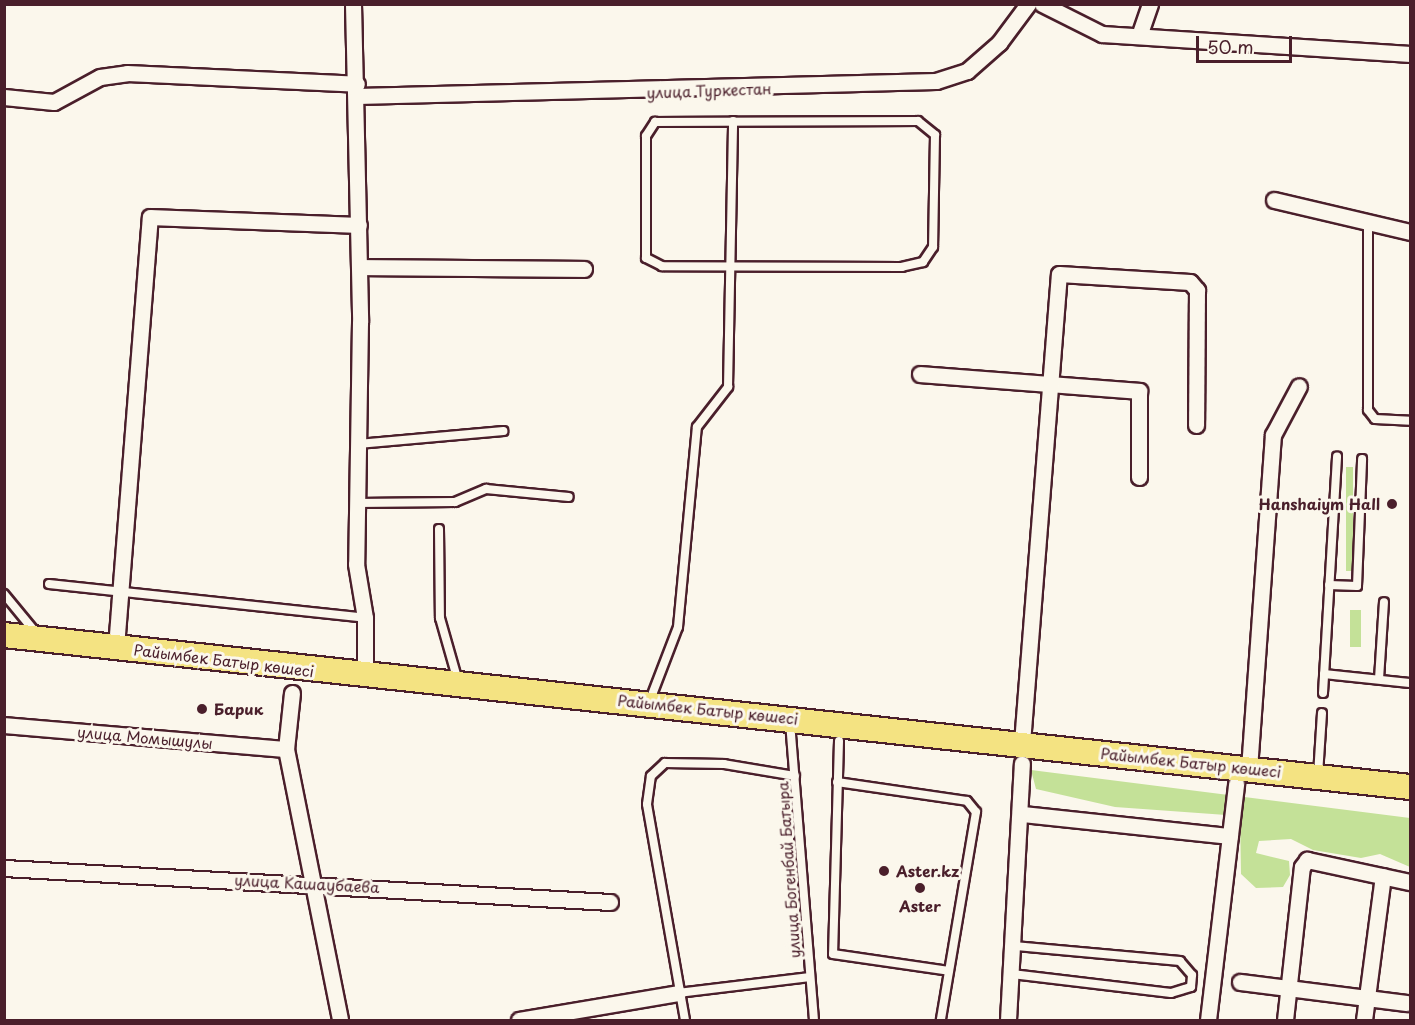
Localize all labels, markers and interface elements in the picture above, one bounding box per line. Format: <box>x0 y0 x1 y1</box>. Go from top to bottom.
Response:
scale bar <box>1199 24 1295 62</box>
text: 50 m <box>1207 33 1254 60</box>
street label: улица Туркестан <box>646 79 772 101</box>
place label: Hanshaiym Hall <box>1259 495 1380 513</box>
marker: Hanshaiym Hall <box>1385 497 1399 511</box>
street label: Райымбек Батыр көшесі <box>133 640 315 680</box>
street label: Райымбек Батыр көшесі <box>617 691 799 727</box>
place label: Барик <box>214 700 263 718</box>
marker: Барик <box>195 702 209 716</box>
street label: улица Момышулы <box>76 722 214 752</box>
street label: Райымбек Батыр көшесі <box>1100 744 1282 780</box>
street label: улица Богенбай Батыра <box>773 780 803 960</box>
place label: Aster.kz <box>896 862 959 880</box>
marker: Aster.kz <box>877 864 891 878</box>
street label: улица Кашаубаева <box>234 870 380 896</box>
marker: Aster <box>913 881 927 895</box>
place label: Aster <box>899 897 941 915</box>

